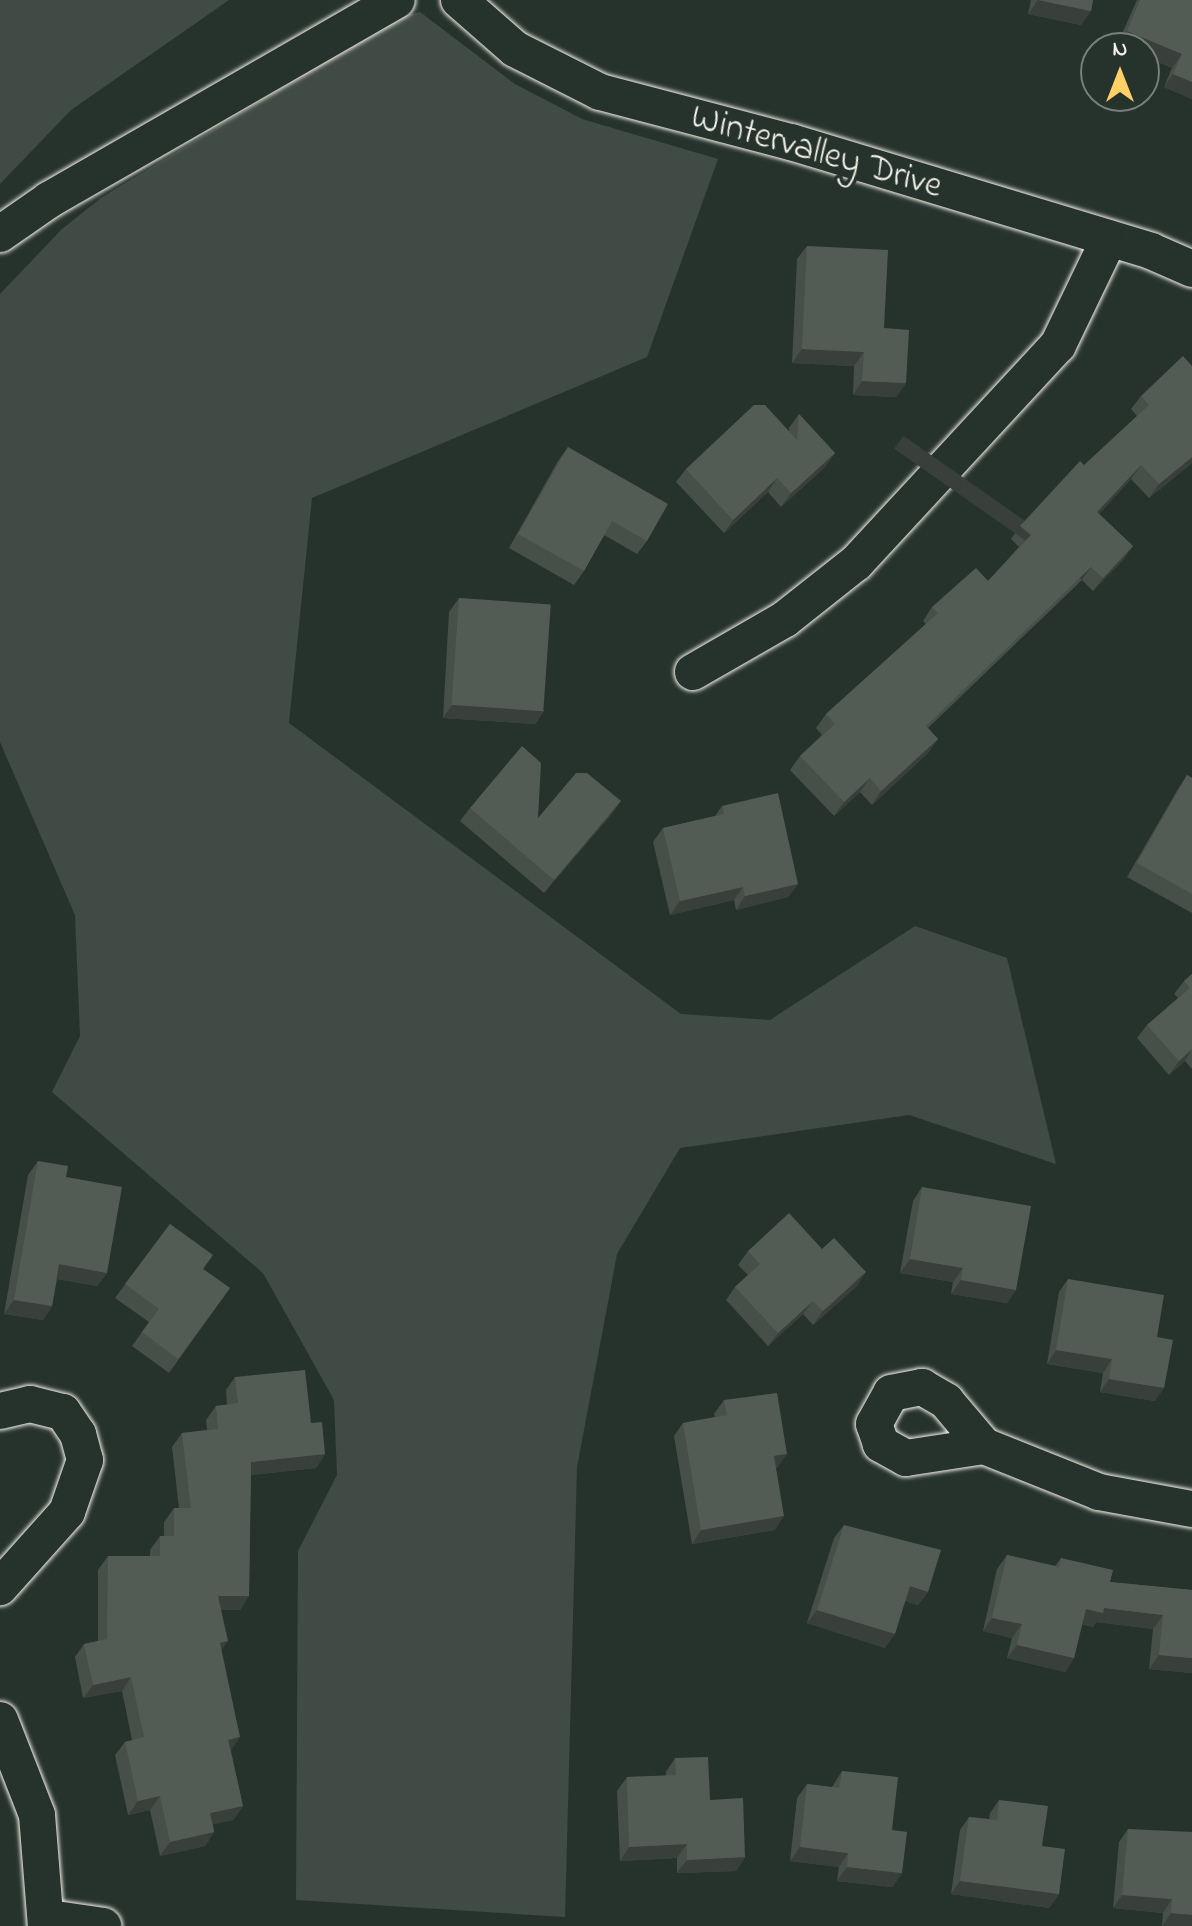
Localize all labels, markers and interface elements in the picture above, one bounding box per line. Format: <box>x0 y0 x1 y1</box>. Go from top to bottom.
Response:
north arrow <box>1080 32 1160 112</box>
text: N <box>1113 34 1127 66</box>
street label: Wintervalley Drive <box>686 97 946 209</box>

